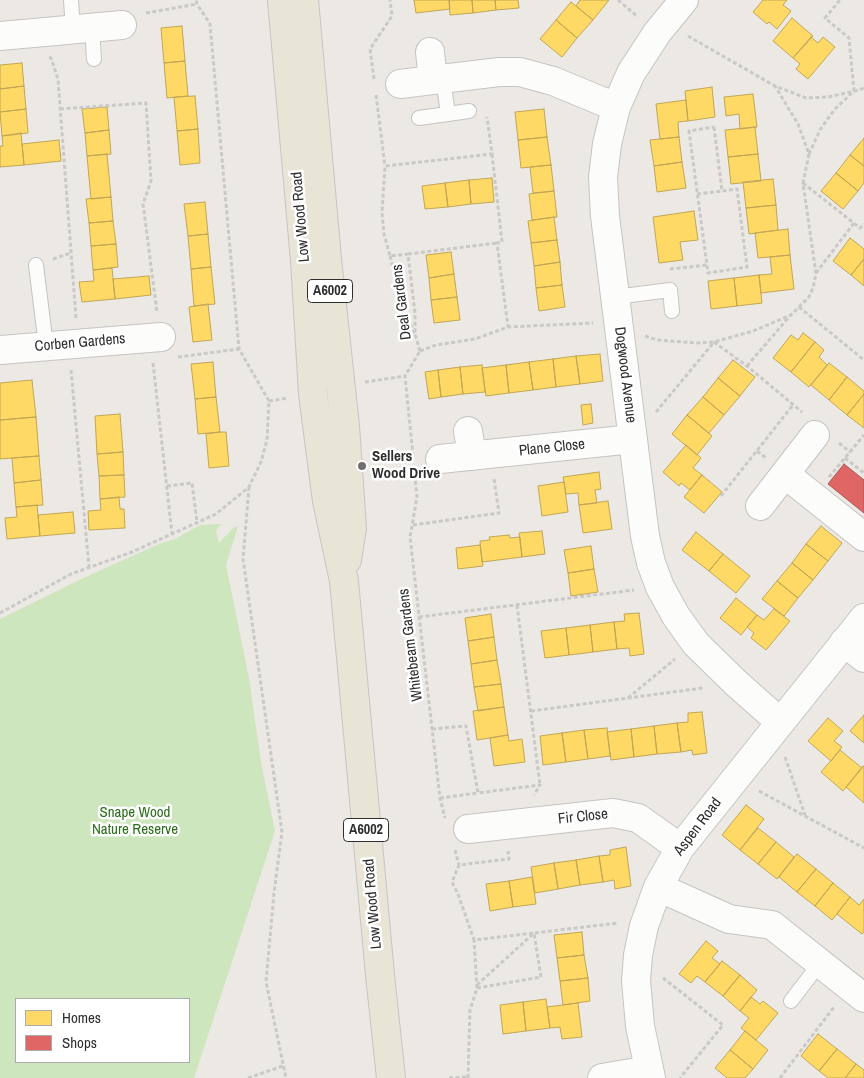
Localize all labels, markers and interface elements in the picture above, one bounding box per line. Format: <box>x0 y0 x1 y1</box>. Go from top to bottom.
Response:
street label: Low Wood Road <box>288 171 314 263</box>
street label: Deal Gardens <box>388 263 416 341</box>
road number: A6002 <box>308 280 352 302</box>
street label: Dogwood Avenue <box>610 326 640 424</box>
street label: Corben Gardens <box>34 330 126 356</box>
street label: Plane Close <box>518 436 586 460</box>
place label: Sellers Wood Drive <box>372 448 440 483</box>
marker: Sellers Wood Drive <box>356 460 368 472</box>
street label: Whitebeam Gardens <box>395 588 427 702</box>
street label: Aspen Road <box>670 795 726 859</box>
park label: Snape Wood Nature Reserve <box>92 804 178 839</box>
street label: Fir Close <box>557 805 609 829</box>
road number: A6002 <box>344 818 388 842</box>
street label: Low Wood Road <box>360 858 386 950</box>
legend <box>15 998 190 1063</box>
text: Homes <box>62 1007 101 1028</box>
text: Shops <box>62 1032 97 1053</box>

